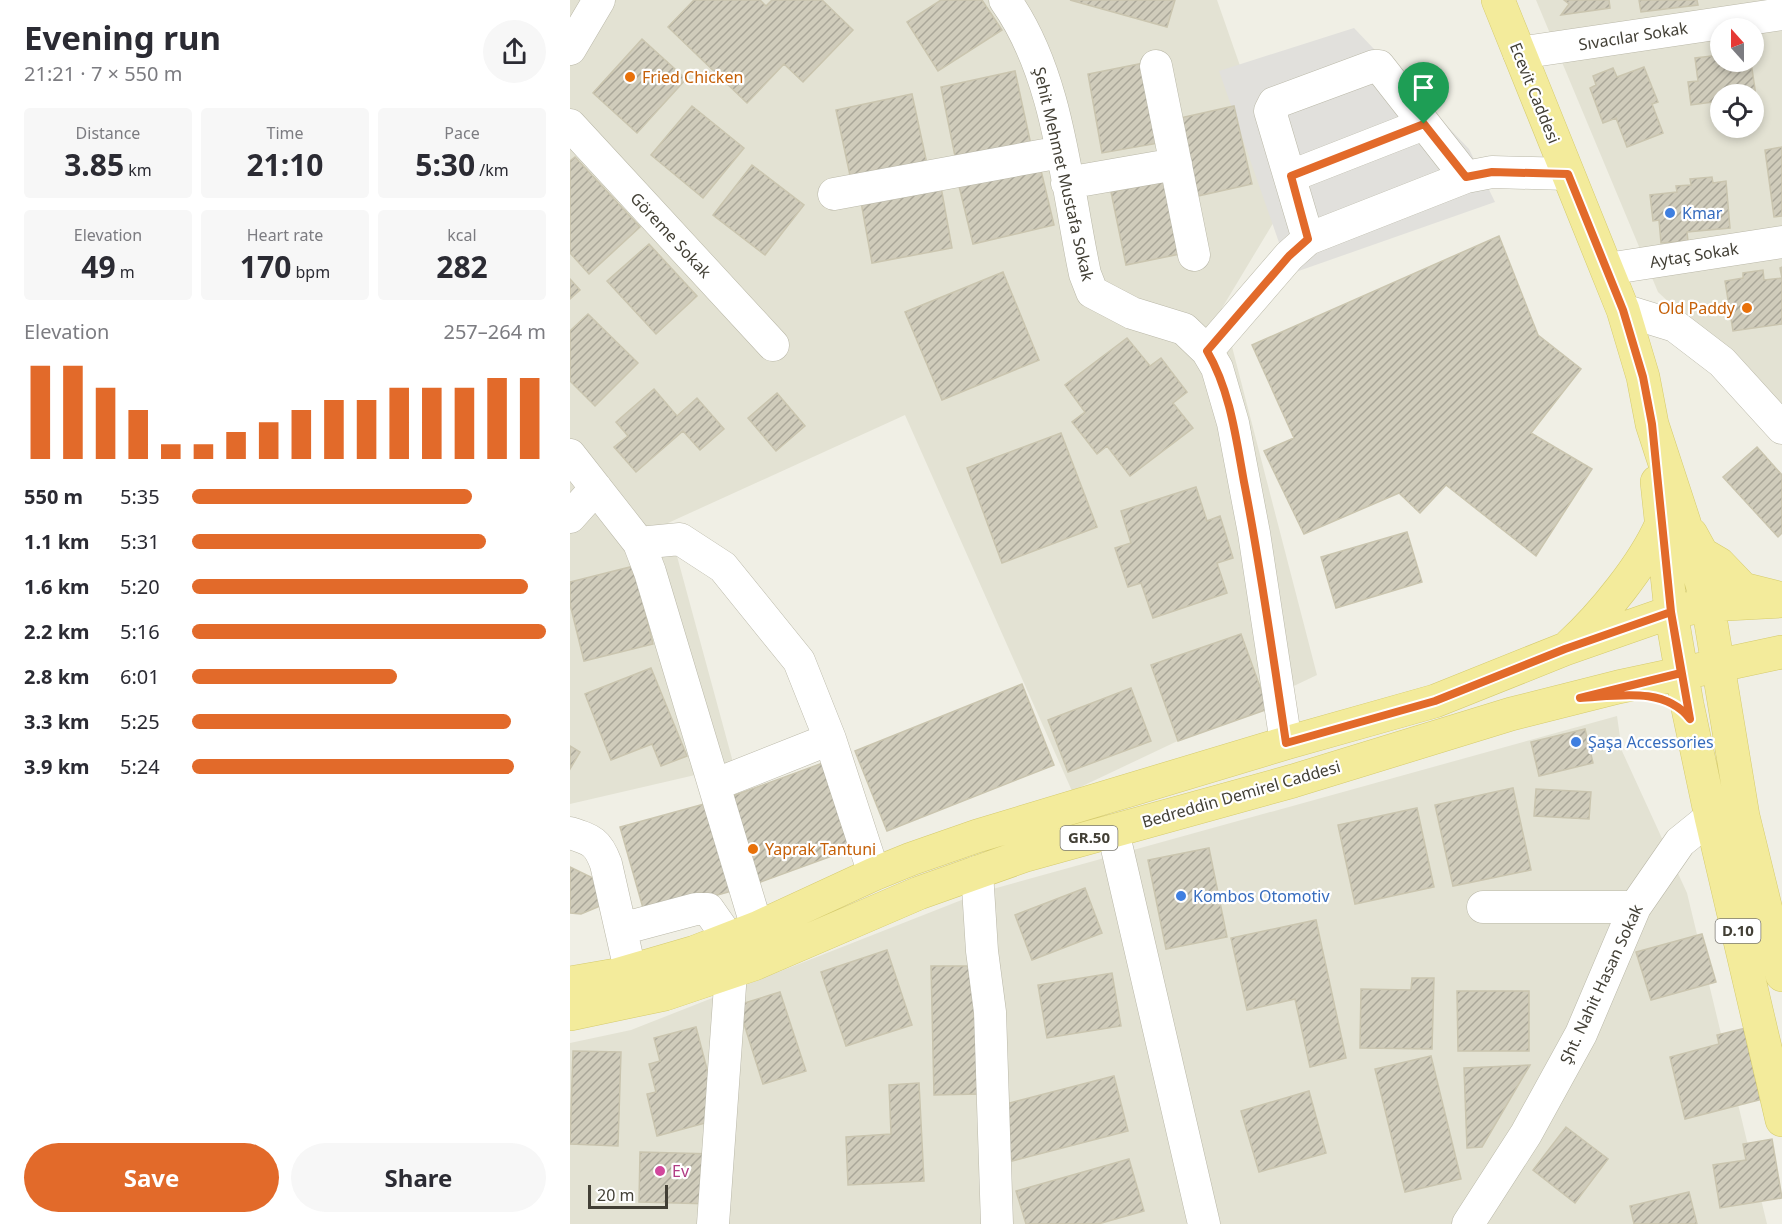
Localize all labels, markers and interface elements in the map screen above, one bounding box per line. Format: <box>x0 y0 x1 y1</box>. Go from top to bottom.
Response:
text: Evening run <box>24 15 221 60</box>
street label: Sıvacılar Sokak <box>1577 16 1690 55</box>
north arrow <box>1710 18 1764 72</box>
map controls <box>1710 18 1764 138</box>
button: share <box>483 20 546 83</box>
street label: Ecevit Caddesi <box>1505 39 1565 147</box>
text: 21:21 · 7 × 550 m <box>24 60 182 87</box>
pin <box>1398 62 1449 124</box>
street label: Şehit Mehmet Mustafa Sokak <box>1029 65 1099 284</box>
place label: Fried Chicken <box>642 66 743 88</box>
marker: Fried Chicken <box>623 70 637 84</box>
icon: arrive <box>1407 71 1440 104</box>
button: locate <box>1710 84 1764 138</box>
text: Distance <box>76 122 140 144</box>
text: Time <box>266 122 304 144</box>
text: Pace <box>444 122 480 144</box>
text: 3.85 <box>64 144 124 185</box>
text: 21:10 <box>246 144 324 185</box>
text: 5:30 <box>415 144 475 185</box>
text: km <box>124 159 152 181</box>
text: /km <box>475 159 509 181</box>
street label: Göreme Sokak <box>626 188 717 283</box>
place label: Kmar <box>1682 202 1723 224</box>
marker: Kmar <box>1663 206 1677 220</box>
text: Elevation <box>74 224 142 246</box>
text: Heart rate <box>247 224 323 246</box>
text: kcal <box>447 224 477 246</box>
street label: Aytaç Sokak <box>1648 237 1740 273</box>
text: 49 <box>81 246 116 287</box>
text: 170 <box>240 246 291 287</box>
text: 282 <box>436 246 488 287</box>
text: m <box>116 261 135 283</box>
text: bpm <box>291 261 330 283</box>
place label: Old Paddy <box>1658 297 1736 319</box>
marker: Old Paddy <box>1740 301 1754 315</box>
text: Elevation <box>24 318 109 345</box>
text: 257–264 m <box>443 318 546 345</box>
text: 550 m <box>24 483 83 510</box>
text: 5:35 <box>120 483 160 510</box>
text: 1.1 km <box>24 528 90 555</box>
text: 5:31 <box>120 528 160 555</box>
text: 1.6 km <box>24 573 90 600</box>
text: 5:20 <box>120 573 160 600</box>
text: 2.2 km <box>24 618 90 645</box>
text: 5:16 <box>120 618 160 645</box>
text: 2.8 km <box>24 663 90 690</box>
text: 6:01 <box>120 663 160 690</box>
text: 3.3 km <box>24 708 90 735</box>
text: 5:25 <box>120 708 160 735</box>
place label: Şaşa Accessories <box>1588 731 1714 753</box>
marker: Şaşa Accessories <box>1569 735 1583 749</box>
text: 3.9 km <box>24 753 90 780</box>
text: 5:24 <box>120 753 160 780</box>
street label: Bedreddin Demirel Caddesi <box>1139 755 1343 833</box>
road number: GR.50 <box>1060 826 1118 850</box>
place label: Yaprak Tantuni <box>765 838 876 860</box>
marker: Yaprak Tantuni <box>746 842 760 856</box>
place label: Kombos Otomotiv <box>1193 885 1330 907</box>
marker: Kombos Otomotiv <box>1174 889 1188 903</box>
street label: Şht. Nahit Hasan Sokak <box>1554 900 1648 1068</box>
road number: D.10 <box>1716 919 1760 943</box>
button: Save <box>24 1143 279 1212</box>
button: Share <box>291 1143 546 1212</box>
place label: Ev <box>672 1160 690 1182</box>
marker: Ev <box>653 1164 667 1178</box>
scale bar <box>588 1182 668 1210</box>
text: 20 m <box>597 1184 634 1206</box>

